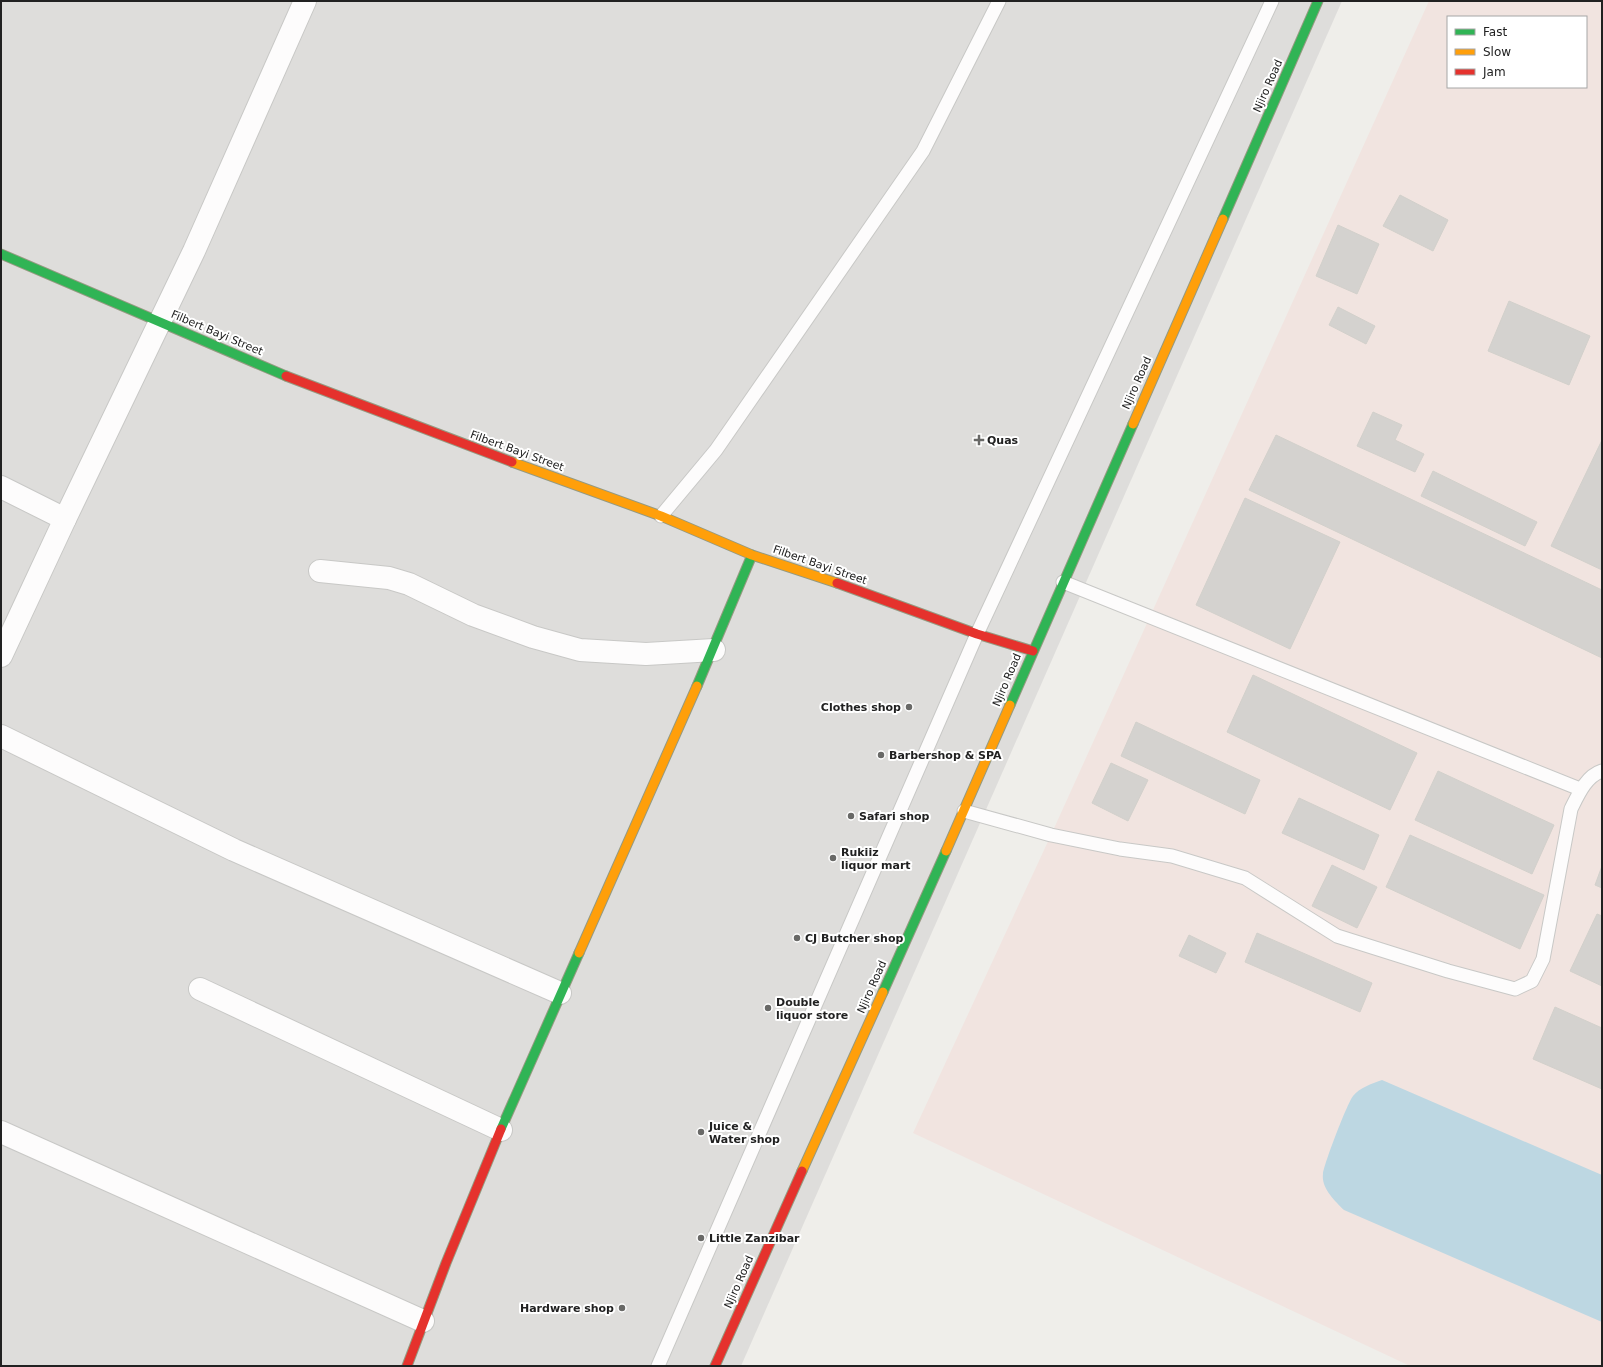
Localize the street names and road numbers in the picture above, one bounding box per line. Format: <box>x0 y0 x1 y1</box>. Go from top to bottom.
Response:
street label: Njiro Road <box>1251 58 1285 114</box>
street label: Filbert Bayi Street <box>169 308 266 358</box>
street label: Njiro Road <box>1120 355 1154 411</box>
street label: Filbert Bayi Street <box>468 428 566 474</box>
street label: Filbert Bayi Street <box>771 543 869 587</box>
street label: Njiro Road <box>990 651 1024 709</box>
street label: Njiro Road <box>855 959 889 1015</box>
street label: Njiro Road <box>722 1254 756 1310</box>

